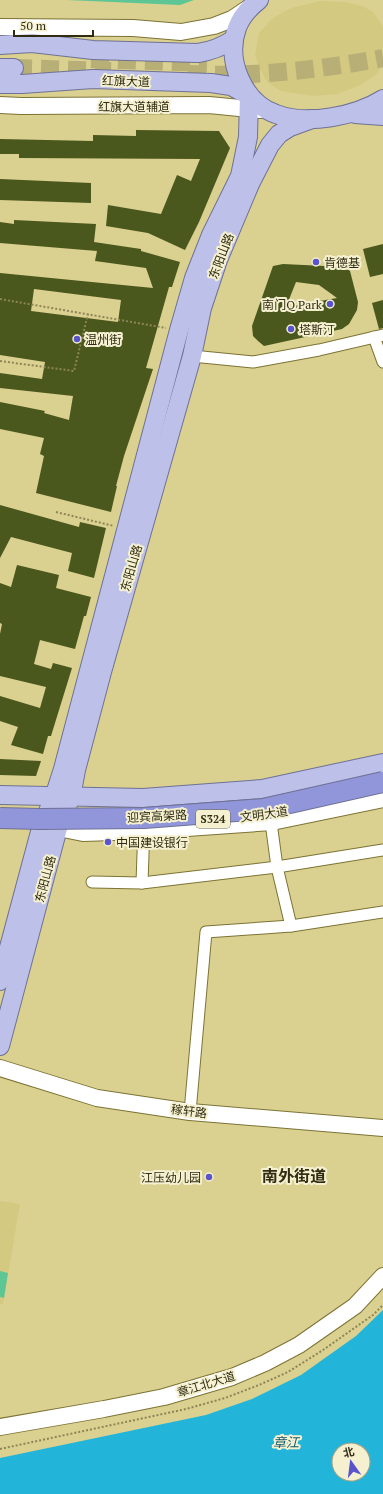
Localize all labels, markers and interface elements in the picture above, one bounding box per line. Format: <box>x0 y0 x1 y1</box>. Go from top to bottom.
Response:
scale bar <box>14 12 93 38</box>
text: 50 m <box>20 18 47 33</box>
street label: 红旗大道 <box>102 73 150 89</box>
street label: 红旗大道辅道 <box>98 99 170 114</box>
street label: 东阳山路 <box>205 231 237 281</box>
place label: 肯德基 <box>324 255 360 270</box>
marker: 肯德基 <box>311 257 321 267</box>
place label: 南门Q Park <box>262 297 323 312</box>
marker: 南门Q Park <box>325 299 335 309</box>
place label: 塔斯汀 <box>299 322 335 337</box>
marker: 塔斯汀 <box>286 324 296 334</box>
place label: 温州街 <box>85 332 121 347</box>
marker: 温州街 <box>72 334 82 344</box>
street label: 东阳山路 <box>117 543 145 593</box>
street label: 文明大道 <box>239 803 289 825</box>
street label: 迎宾高架路 <box>127 807 187 825</box>
road number: S324 <box>196 810 230 828</box>
place label: 中国建设银行 <box>116 835 188 850</box>
marker: 中国建设银行 <box>103 837 113 847</box>
street label: 东阳山路 <box>32 854 58 904</box>
street label: 稼轩路 <box>170 1101 208 1121</box>
district label: 南外街道 <box>262 1165 326 1187</box>
place label: 江压幼儿园 <box>141 1170 201 1185</box>
marker: 江压幼儿园 <box>204 1172 214 1182</box>
street label: 章江北大道 <box>175 1368 237 1400</box>
water label: 章江 <box>273 1433 301 1451</box>
north arrow <box>331 1442 371 1482</box>
text: 北 <box>342 1444 356 1460</box>

